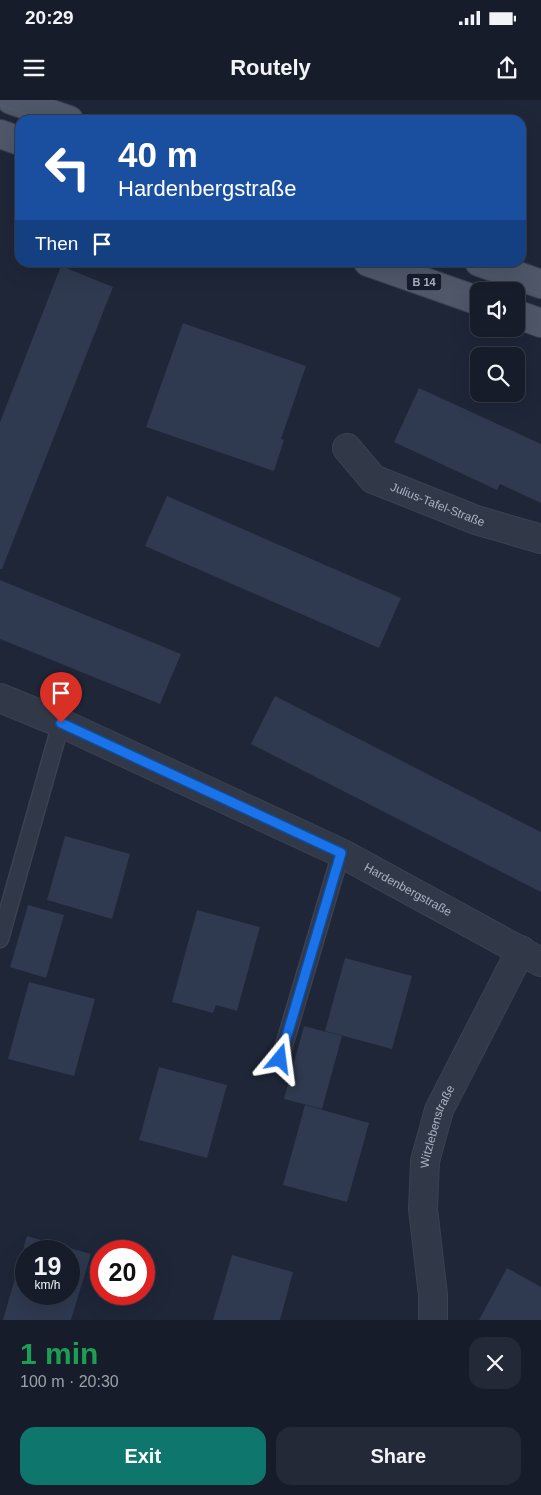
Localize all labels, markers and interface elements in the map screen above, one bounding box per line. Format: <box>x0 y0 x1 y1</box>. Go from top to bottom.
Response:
text: 20:29 <box>25 7 74 28</box>
icon: menu <box>20 54 48 82</box>
icon: share <box>493 54 521 82</box>
text: Routely <box>230 55 311 80</box>
icon: left <box>35 135 100 200</box>
text: 40 m <box>118 135 198 174</box>
text: Hardenbergstraße <box>118 176 297 201</box>
icon: arrive <box>88 230 116 258</box>
text: Then <box>35 233 78 254</box>
road number: B 14 <box>406 273 442 290</box>
map controls <box>470 282 525 402</box>
button: sound <box>470 282 525 337</box>
button: search <box>470 347 525 402</box>
street label: Julius-Tafel-Straße <box>388 480 487 529</box>
pin <box>40 672 82 723</box>
icon: arrive <box>47 679 75 707</box>
street label: Hardenbergstraße <box>362 860 455 919</box>
position arrow <box>253 1032 305 1084</box>
street label: Witzlebenstraße <box>418 1083 458 1168</box>
speed limit sign: 20 <box>90 1240 155 1305</box>
text: 19 <box>34 1252 61 1280</box>
text: km/h <box>34 1278 61 1292</box>
text: 1 min <box>20 1337 98 1370</box>
button: close <box>469 1337 521 1389</box>
text: 100 m · 20:30 <box>20 1373 119 1390</box>
button: Exit <box>20 1427 266 1485</box>
button: Share <box>276 1427 521 1485</box>

